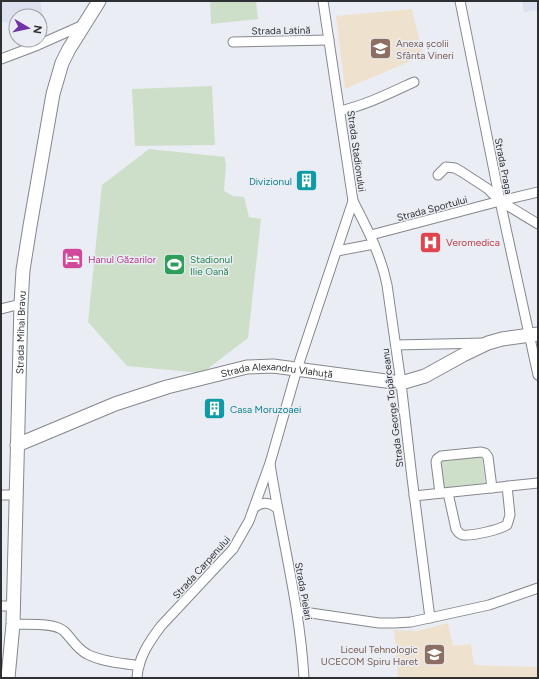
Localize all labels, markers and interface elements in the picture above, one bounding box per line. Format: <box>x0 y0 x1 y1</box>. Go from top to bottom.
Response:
north arrow <box>8 8 48 48</box>
street label: Strada Latină <box>251 23 311 38</box>
text: N <box>30 24 44 35</box>
school or university icon: Anexa școlii Sfânta Vineri <box>368 36 394 62</box>
place label: Anexa școlii Sfânta Vineri <box>396 37 454 62</box>
street label: Strada Stadionului <box>344 110 369 193</box>
street label: Strada Praga <box>492 137 515 195</box>
building icon: Divizionul <box>294 168 320 194</box>
place label: Divizionul <box>249 175 292 188</box>
street label: Strada Sportului <box>395 193 469 224</box>
hospital icon: Veromedica <box>418 229 444 255</box>
place label: Veromedica <box>446 236 500 249</box>
hotel icon: Hanul Găzarilor <box>59 246 85 272</box>
sports icon: Stadionul Ilie Oană <box>162 252 188 278</box>
place label: Hanul Găzarilor <box>88 253 157 266</box>
place label: Stadionul Ilie Oană <box>190 253 232 278</box>
street label: Strada Mihai Bravu <box>13 290 29 374</box>
street label: Strada George Topârceanu <box>379 348 406 468</box>
street label: Strada Alexandru Vlahuță <box>219 360 334 381</box>
building icon: Casa Moruzoaei <box>202 396 228 422</box>
place label: Casa Moruzoaei <box>230 403 301 416</box>
street label: Strada Carpenului <box>170 533 233 601</box>
street label: Strada Pielari <box>292 561 315 621</box>
school or university icon: Liceul Tehnologic UCECOM Spiru Haret <box>421 642 447 668</box>
place label: Liceul Tehnologic UCECOM Spiru Haret <box>321 643 419 668</box>

